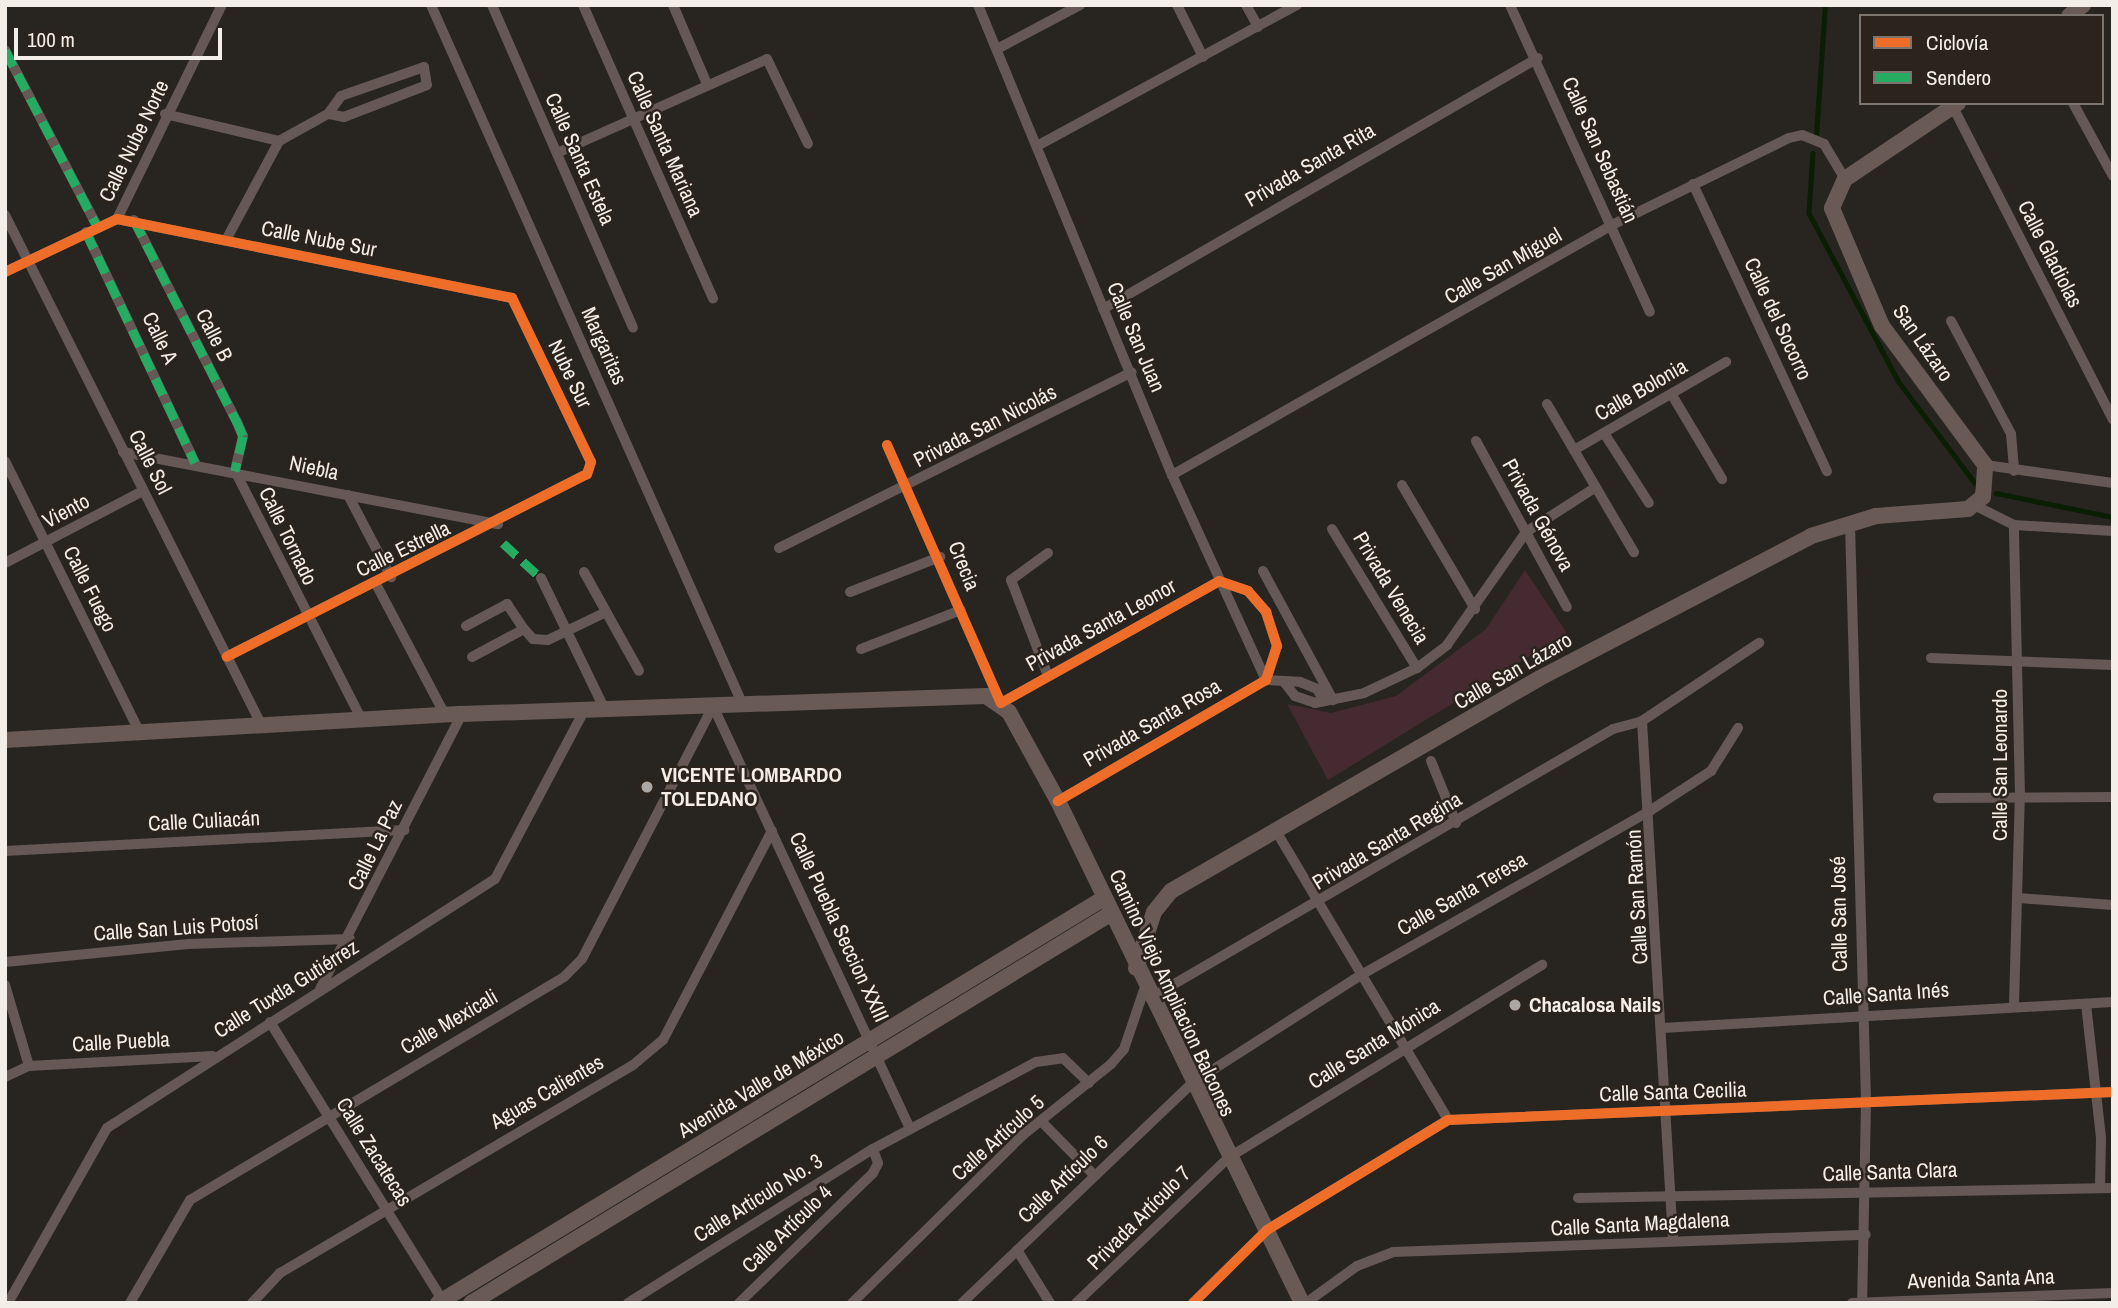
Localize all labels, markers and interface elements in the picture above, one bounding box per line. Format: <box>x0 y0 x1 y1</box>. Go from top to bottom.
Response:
scale bar <box>18 14 226 58</box>
legend <box>1859 14 2104 105</box>
text: 100 m <box>27 25 75 54</box>
text: Ciclovía <box>1926 28 1988 57</box>
text: Sendero <box>1926 63 1991 92</box>
street label: Calle Santa Mariana <box>622 67 708 221</box>
street label: Calle San Sebastián <box>1557 73 1643 227</box>
street label: Calle Nube Norte <box>94 76 174 206</box>
street label: Calle Santa Estela <box>540 89 620 229</box>
street label: Privada Santa Rita <box>1241 118 1379 212</box>
street label: Calle Gladiolas <box>2012 196 2088 312</box>
street label: Calle Nube Sur <box>259 215 379 263</box>
street label: Calle San Miguel <box>1440 222 1566 310</box>
street label: Calle del Socorro <box>1739 254 1817 384</box>
street label: Calle San Juan <box>1102 278 1170 396</box>
street label: San Lázaro <box>1887 300 1959 386</box>
street label: Margaritas <box>576 303 632 389</box>
street label: Calle B <box>190 305 238 365</box>
street label: Calle A <box>137 308 183 368</box>
street label: Nube Sur <box>543 336 597 412</box>
street label: Calle Bolonia <box>1590 353 1692 427</box>
street label: Privada San Nicolás <box>909 379 1061 473</box>
street label: Calle Sol <box>123 426 177 498</box>
street label: Niebla <box>287 451 341 485</box>
street label: Privada Génova <box>1497 454 1579 576</box>
street label: Calle Tornado <box>253 483 323 589</box>
street label: Viento <box>38 488 94 534</box>
street label: Calle Estrella <box>352 515 454 583</box>
street label: Privada Venecia <box>1348 527 1434 649</box>
street label: Crecia <box>943 538 985 594</box>
street label: Calle Fuego <box>58 542 122 636</box>
street label: Privada Santa Leonor <box>1022 573 1180 677</box>
street label: Calle San Lázaro <box>1450 627 1576 715</box>
street label: Privada Santa Rosa <box>1079 674 1225 772</box>
street label: Calle San Leonardo <box>1987 689 2013 841</box>
place label: VICENTE LOMBARDO TOLEDANO <box>661 762 842 812</box>
marker: VICENTE LOMBARDO TOLEDANO <box>639 779 655 795</box>
street label: Privada Santa Regina <box>1308 787 1466 895</box>
street label: Calle La Paz <box>342 796 408 894</box>
street label: Calle Culiacán <box>147 805 261 837</box>
street label: Calle Puebla Seccion XXIII <box>784 828 894 1026</box>
street label: Calle San Ramón <box>1621 829 1653 965</box>
street label: Calle Santa Teresa <box>1393 847 1531 941</box>
street label: Calle San José <box>1825 856 1853 972</box>
street label: Camino Viejo Ampliacion Balcones <box>1103 865 1241 1121</box>
street label: Calle San Luis Potosí <box>93 910 259 946</box>
street label: Calle Tuxtla Gutiérrez <box>209 934 363 1044</box>
street label: Calle Santa Inés <box>1822 977 1950 1011</box>
street label: Calle Mexicali <box>396 984 502 1060</box>
place label: Chacalosa Nails <box>1529 992 1661 1018</box>
street label: Calle Santa Mónica <box>1304 993 1444 1095</box>
marker: Chacalosa Nails <box>1507 997 1523 1013</box>
street label: Avenida Valle de México <box>674 1025 848 1143</box>
street label: Calle Puebla <box>72 1027 170 1057</box>
street label: Aguas Calientes <box>486 1049 608 1135</box>
street label: Calle Santa Cecilia <box>1599 1077 1747 1107</box>
street label: Calle Artículo 5 <box>946 1090 1050 1186</box>
street label: Calle Zacatecas <box>331 1093 417 1211</box>
street label: Calle Artículo 6 <box>1012 1129 1114 1229</box>
street label: Calle Articulo No. 3 <box>688 1148 828 1248</box>
street label: Calle Santa Clara <box>1822 1157 1958 1187</box>
street label: Privada Artículo 7 <box>1082 1161 1196 1275</box>
street label: Calle Artículo 4 <box>736 1179 838 1279</box>
street label: Calle Santa Magdalena <box>1550 1207 1730 1241</box>
street label: Avenida Santa Ana <box>1907 1264 2055 1294</box>

